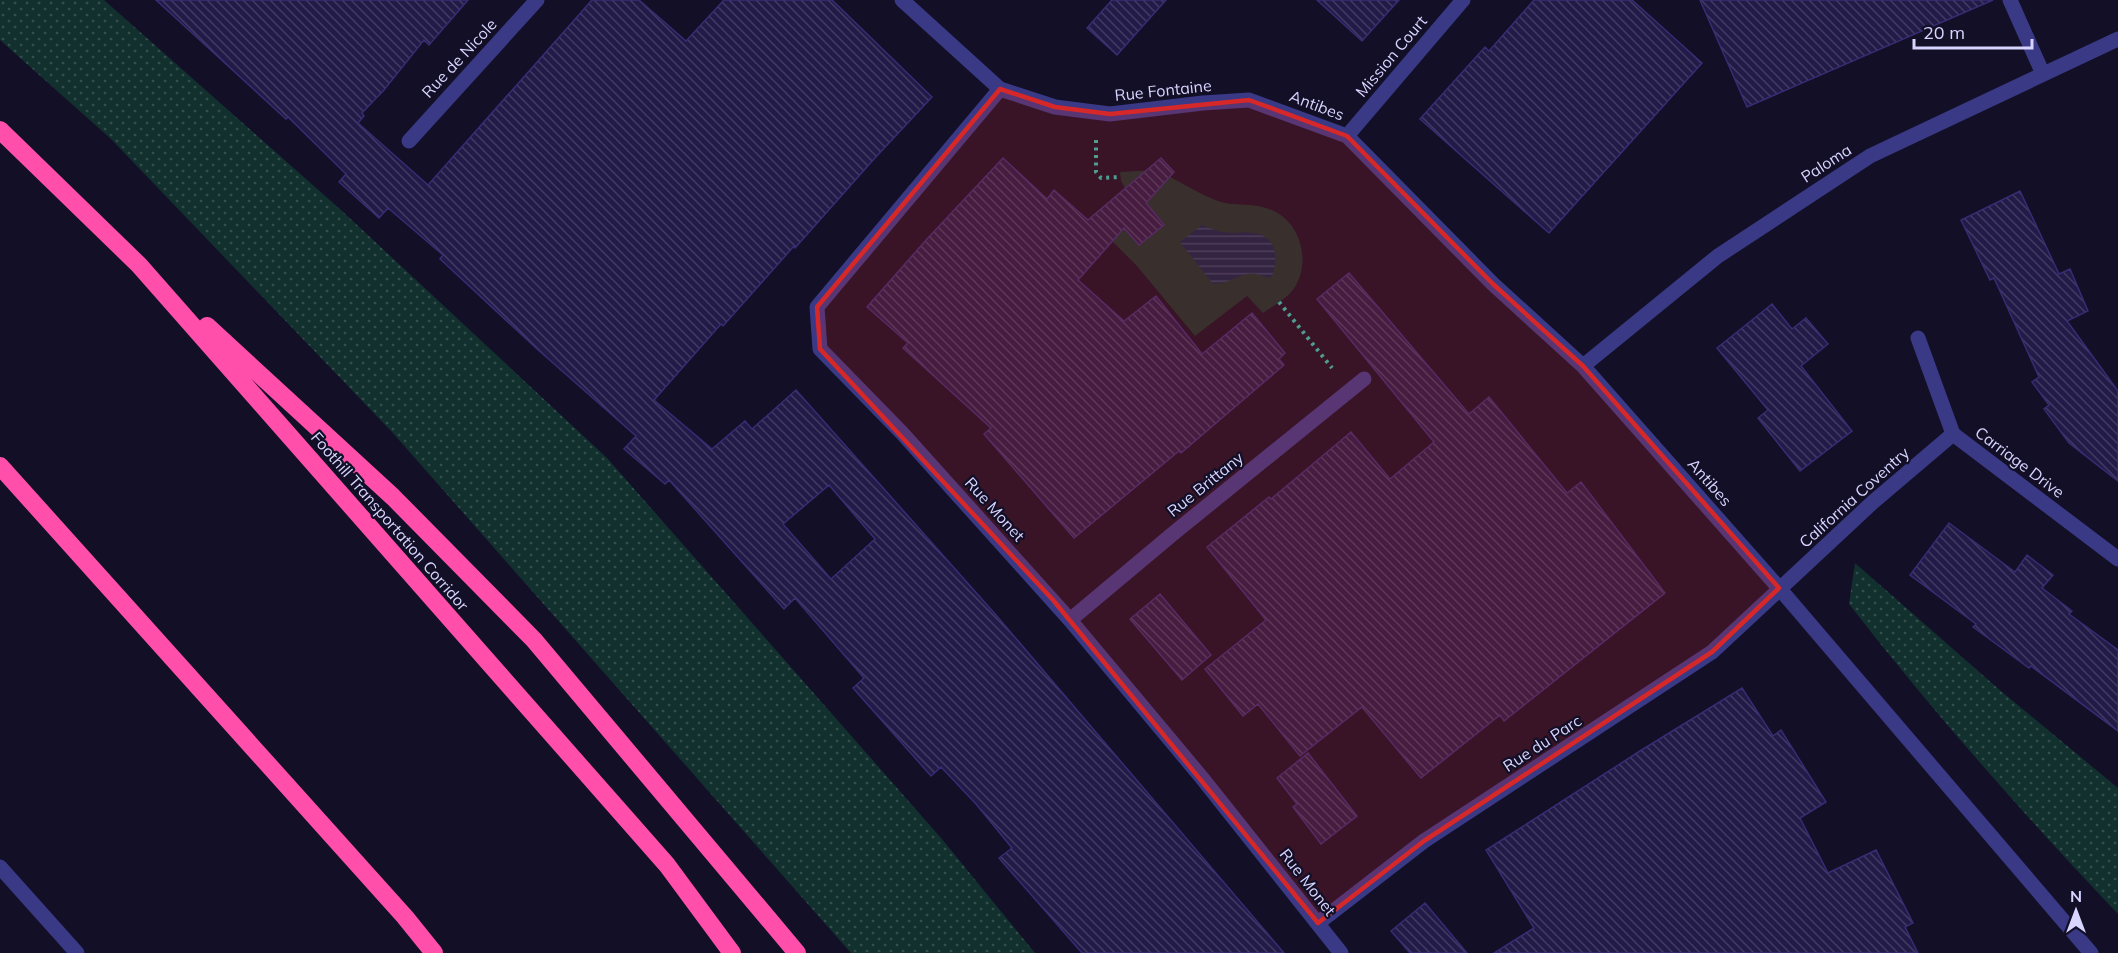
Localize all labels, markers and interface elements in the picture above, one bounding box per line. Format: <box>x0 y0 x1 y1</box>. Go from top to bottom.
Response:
street label: Mission Court <box>1351 11 1431 101</box>
scale bar <box>1914 12 2032 50</box>
street label: Rue de Nicole <box>417 14 501 102</box>
text: 20 m <box>1923 21 1965 44</box>
street label: Rue Fontaine <box>1113 75 1213 105</box>
street label: Antibes <box>1287 85 1347 125</box>
street label: Paloma <box>1797 139 1855 187</box>
street label: Carriage Drive <box>1971 422 2069 502</box>
street label: Foothill Transportation Corridor <box>307 428 473 615</box>
street label: California Coventry <box>1795 442 1914 552</box>
street label: Rue Brittany <box>1163 447 1247 521</box>
street label: Antibes <box>1684 454 1736 510</box>
street label: Rue Monet <box>961 473 1029 546</box>
street label: Rue du Parc <box>1499 710 1585 776</box>
street label: Rue Monet <box>1276 844 1341 920</box>
north arrow <box>2046 881 2106 941</box>
text: N <box>2070 886 2082 906</box>

